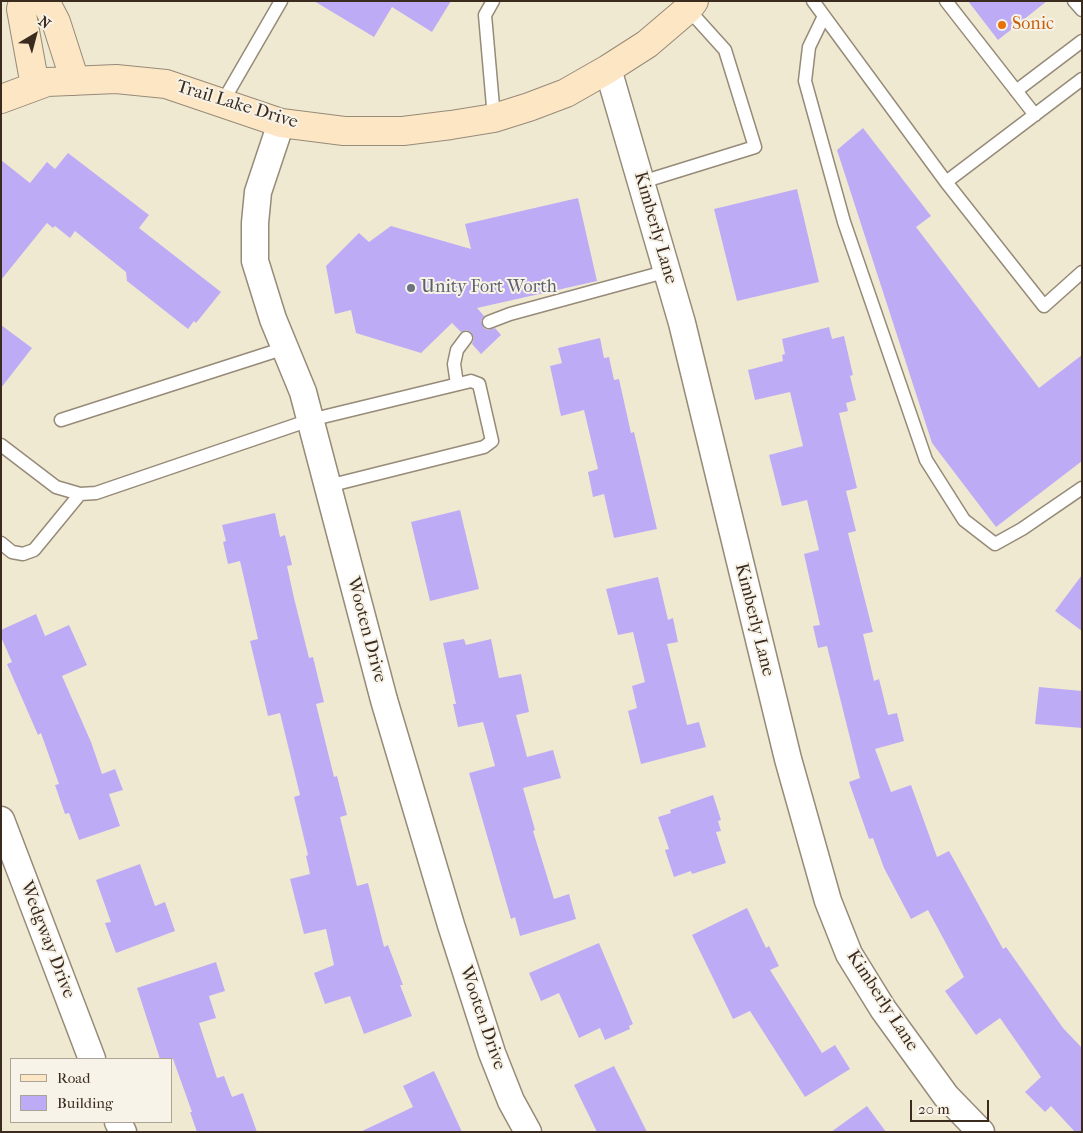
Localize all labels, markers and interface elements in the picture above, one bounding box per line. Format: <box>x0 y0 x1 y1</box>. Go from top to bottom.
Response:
north arrow <box>10 10 60 60</box>
text: N <box>35 13 54 33</box>
place label: Sonic <box>1012 14 1054 36</box>
marker: Sonic <box>996 19 1008 31</box>
street label: Trail Lake Drive <box>174 76 300 134</box>
street label: Kimberly Lane <box>629 169 681 287</box>
place label: Unity Fort Worth <box>421 277 557 299</box>
marker: Unity Fort Worth <box>405 282 417 294</box>
street label: Kimberly Lane <box>730 561 778 679</box>
street label: Wooten Drive <box>342 575 390 685</box>
street label: Wedgway Drive <box>15 878 79 1002</box>
street label: Kimberly Lane <box>841 947 923 1055</box>
street label: Wooten Drive <box>454 963 510 1073</box>
legend <box>10 1058 172 1123</box>
text: Road <box>57 1069 90 1087</box>
scale bar <box>913 1090 992 1122</box>
text: Building <box>57 1094 113 1112</box>
text: 20 m <box>918 1100 950 1118</box>

